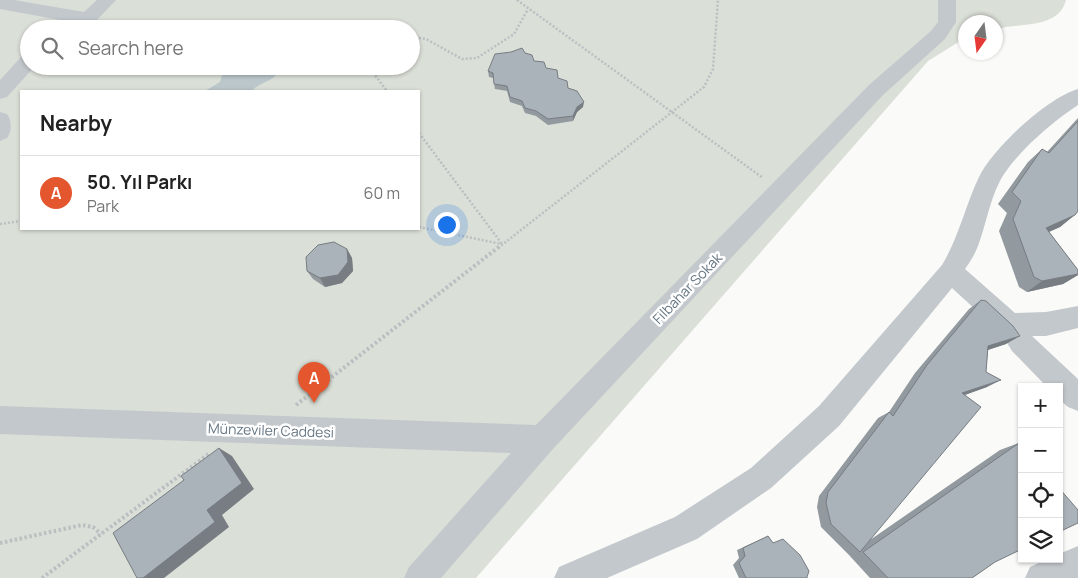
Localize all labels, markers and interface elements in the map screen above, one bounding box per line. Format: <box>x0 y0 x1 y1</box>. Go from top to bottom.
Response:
north arrow <box>958 15 1003 60</box>
search box <box>20 20 420 75</box>
icon: search <box>38 34 66 62</box>
text: Search here <box>78 35 184 61</box>
text: Nearby <box>40 109 112 137</box>
text: 50. Yıl Parkı <box>87 169 192 195</box>
text: A <box>51 182 61 204</box>
text: 60 m <box>364 182 400 204</box>
text: Park <box>87 195 119 217</box>
your location <box>434 212 460 238</box>
street label: Filbahar Sokak <box>648 247 727 328</box>
pin: A <box>298 362 330 403</box>
map controls <box>1018 383 1063 563</box>
button: + <box>1018 383 1063 428</box>
street label: Münzeviler Caddesi <box>208 418 334 442</box>
button: − <box>1018 428 1063 473</box>
button: locate <box>1018 473 1063 518</box>
button: layers <box>1018 518 1063 563</box>

